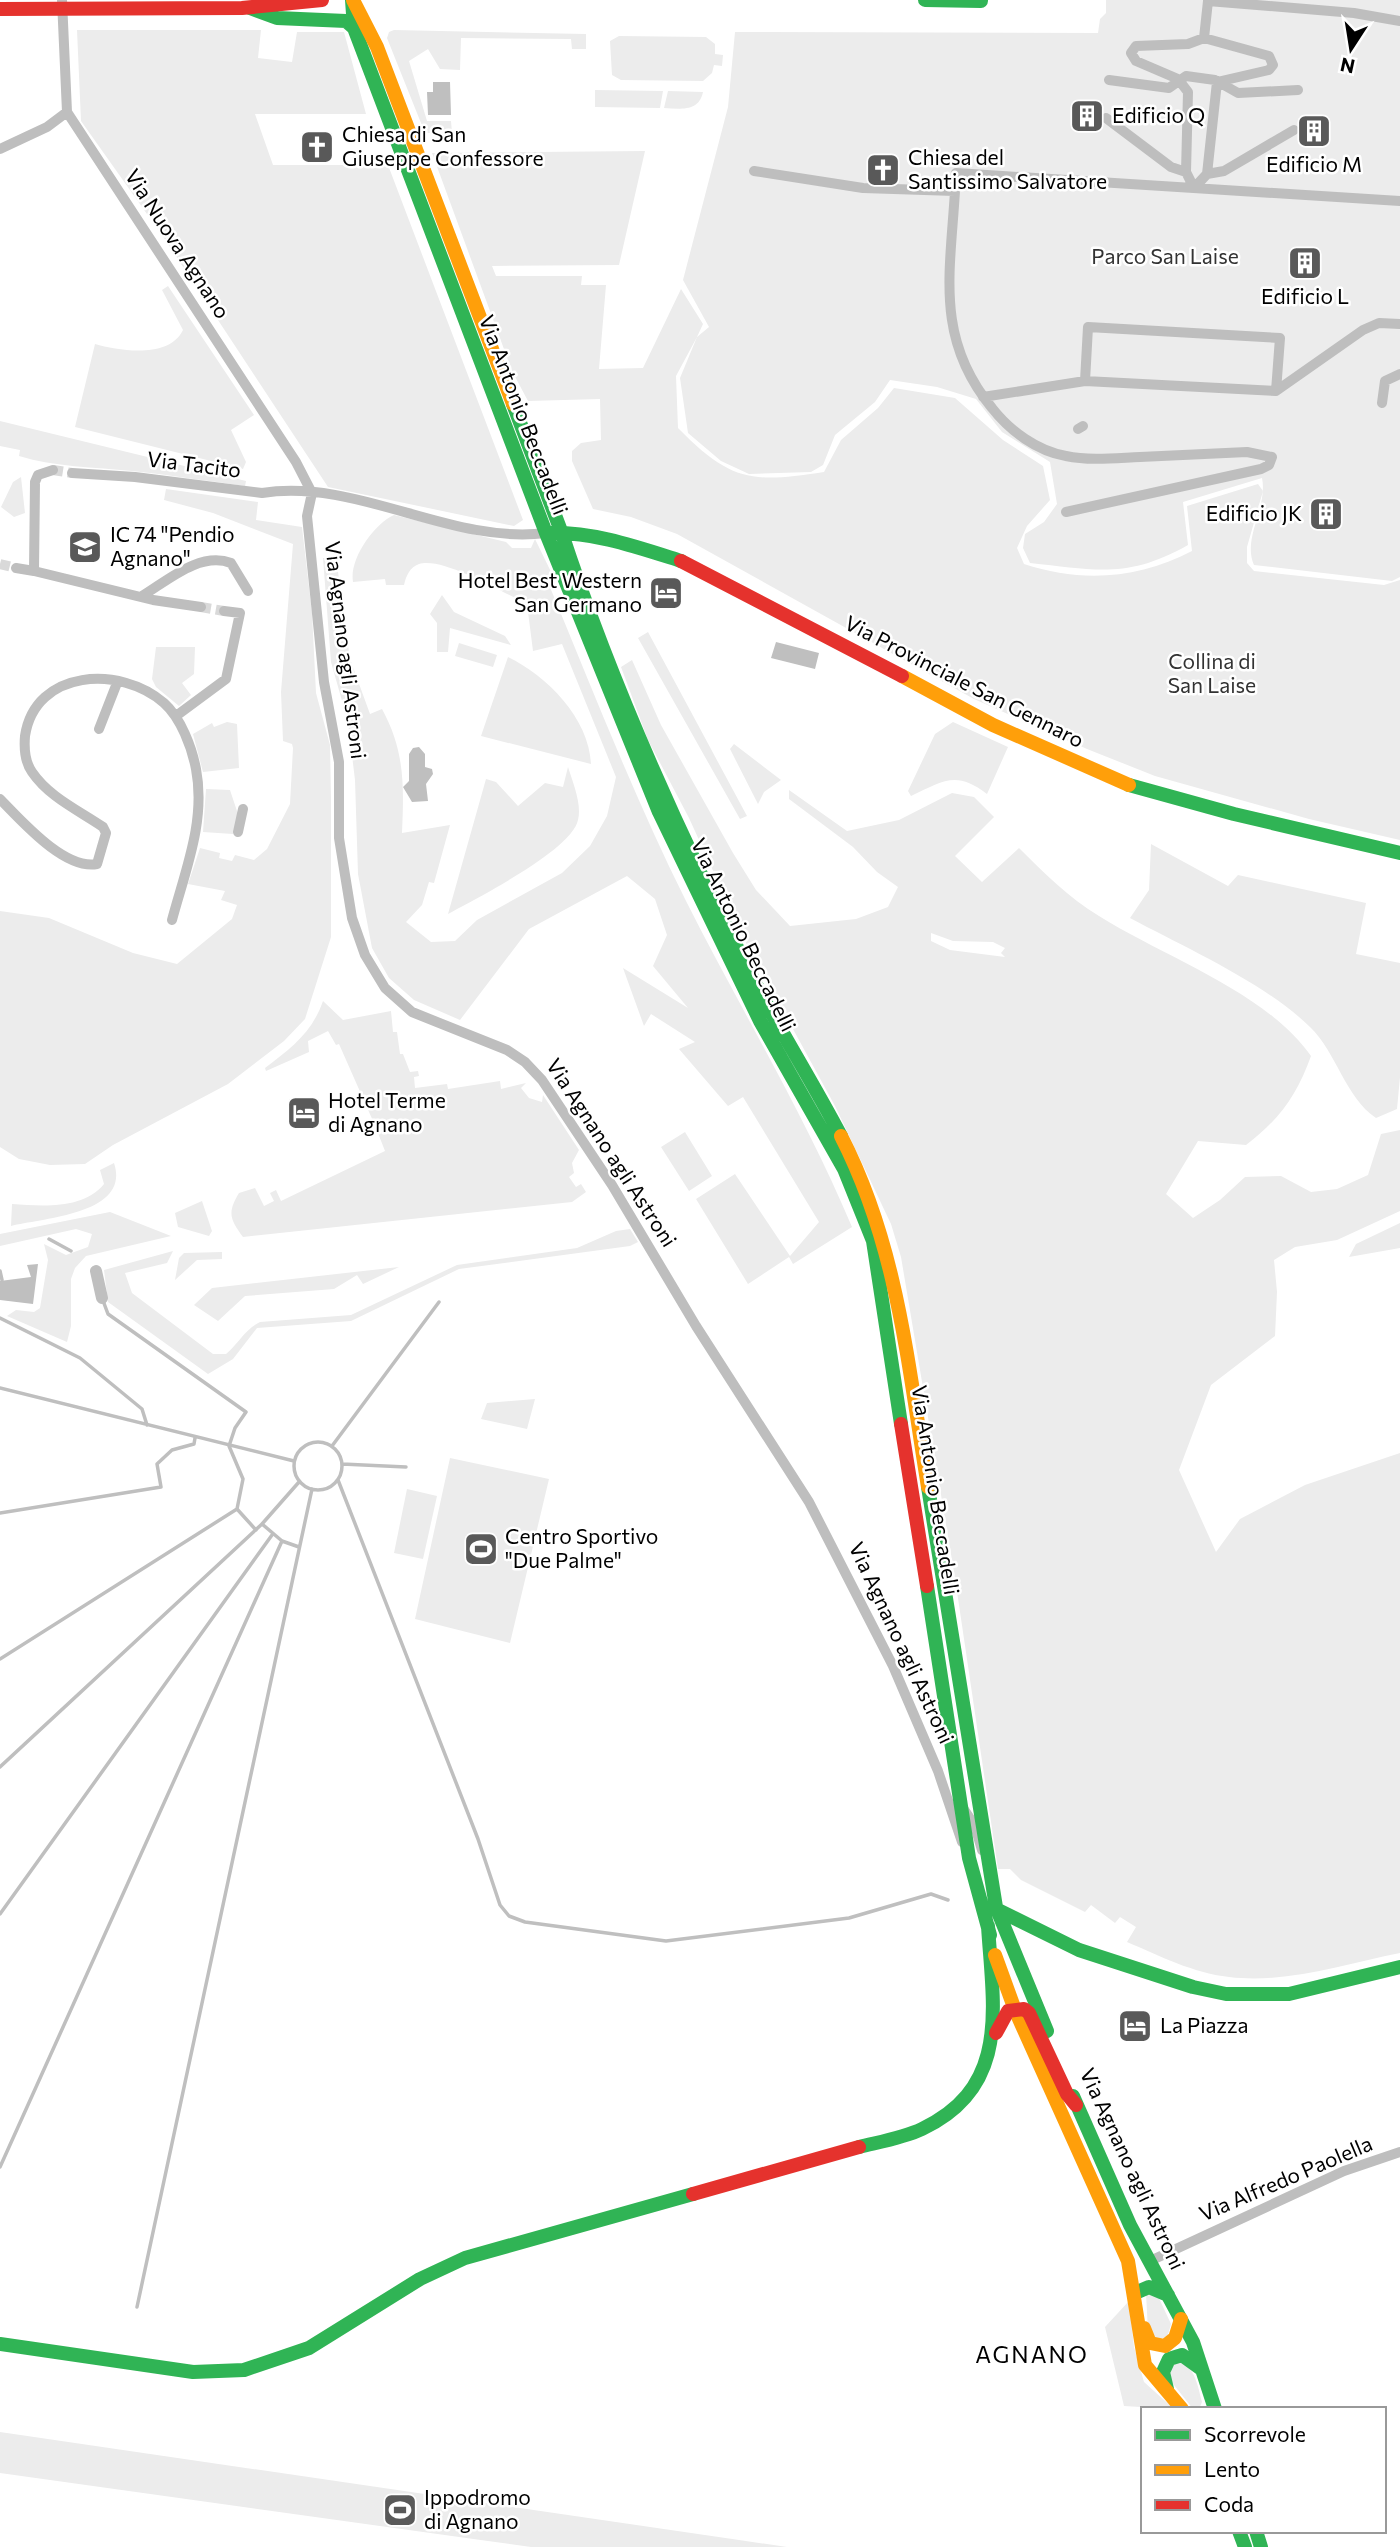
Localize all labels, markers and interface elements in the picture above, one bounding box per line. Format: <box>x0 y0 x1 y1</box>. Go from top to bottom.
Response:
north arrow <box>1316 14 1386 84</box>
text: N <box>1338 53 1357 79</box>
building icon: Edificio Q <box>1068 97 1106 135</box>
place label: Edificio Q <box>1112 102 1205 127</box>
building icon: Edificio M <box>1295 112 1333 150</box>
place label: Chiesa di San Giuseppe Confessore <box>342 121 544 170</box>
church icon: Chiesa di San Giuseppe Confessore <box>298 128 336 166</box>
place label: Chiesa del Santissimo Salvatore <box>908 144 1107 193</box>
church icon: Chiesa del Santissimo Salvatore <box>864 151 902 189</box>
place label: Edificio M <box>1266 151 1362 176</box>
street label: Via Nuova Agnano <box>121 164 236 323</box>
park label: Parco San Laise <box>1091 243 1239 268</box>
building icon: Edificio L <box>1286 244 1324 282</box>
place label: Edificio L <box>1261 283 1349 308</box>
street label: Via Antonio Beccadelli <box>475 311 574 518</box>
street label: Via Tacito <box>146 445 242 482</box>
building icon: Edificio JK <box>1307 495 1345 533</box>
place label: Edificio JK <box>1206 500 1302 525</box>
place label: IC 74 "Pendio Agnano" <box>110 521 235 570</box>
school or university icon: IC 74 "Pendio Agnano" <box>66 528 104 566</box>
street label: Via Agnano agli Astroni <box>321 539 372 760</box>
place label: Hotel Best Western San Germano <box>458 567 642 616</box>
hotel icon: Hotel Best Western San Germano <box>647 574 685 612</box>
street label: Via Provinciale San Gennaro <box>841 609 1088 752</box>
park label: Collina di San Laise <box>1168 648 1256 697</box>
street label: Via Antonio Beccadelli <box>687 834 802 1035</box>
street label: Via Agnano agli Astroni <box>542 1053 683 1251</box>
place label: Hotel Terme di Agnano <box>328 1087 446 1136</box>
hotel icon: Hotel Terme di Agnano <box>285 1094 323 1132</box>
street label: Via Antonio Beccadelli <box>908 1383 965 1596</box>
place label: Centro Sportivo "Due Palme" <box>505 1523 658 1572</box>
sports icon: Centro Sportivo "Due Palme" <box>462 1530 500 1568</box>
street label: Via Agnano agli Astroni <box>845 1538 960 1747</box>
hotel icon: La Piazza <box>1116 2007 1154 2045</box>
place label: La Piazza <box>1160 2012 1248 2037</box>
street label: Via Agnano agli Astroni <box>1076 2064 1191 2273</box>
street label: Via Alfredo Paolella <box>1195 2130 1376 2225</box>
district label: AGNANO <box>975 2340 1089 2368</box>
legend <box>1141 2407 1386 2533</box>
text: Scorrevole <box>1204 2421 1306 2446</box>
text: Lento <box>1204 2456 1260 2481</box>
place label: Ippodromo di Agnano <box>424 2484 531 2533</box>
sports icon: Ippodromo di Agnano <box>381 2491 419 2529</box>
text: Coda <box>1204 2491 1254 2516</box>

